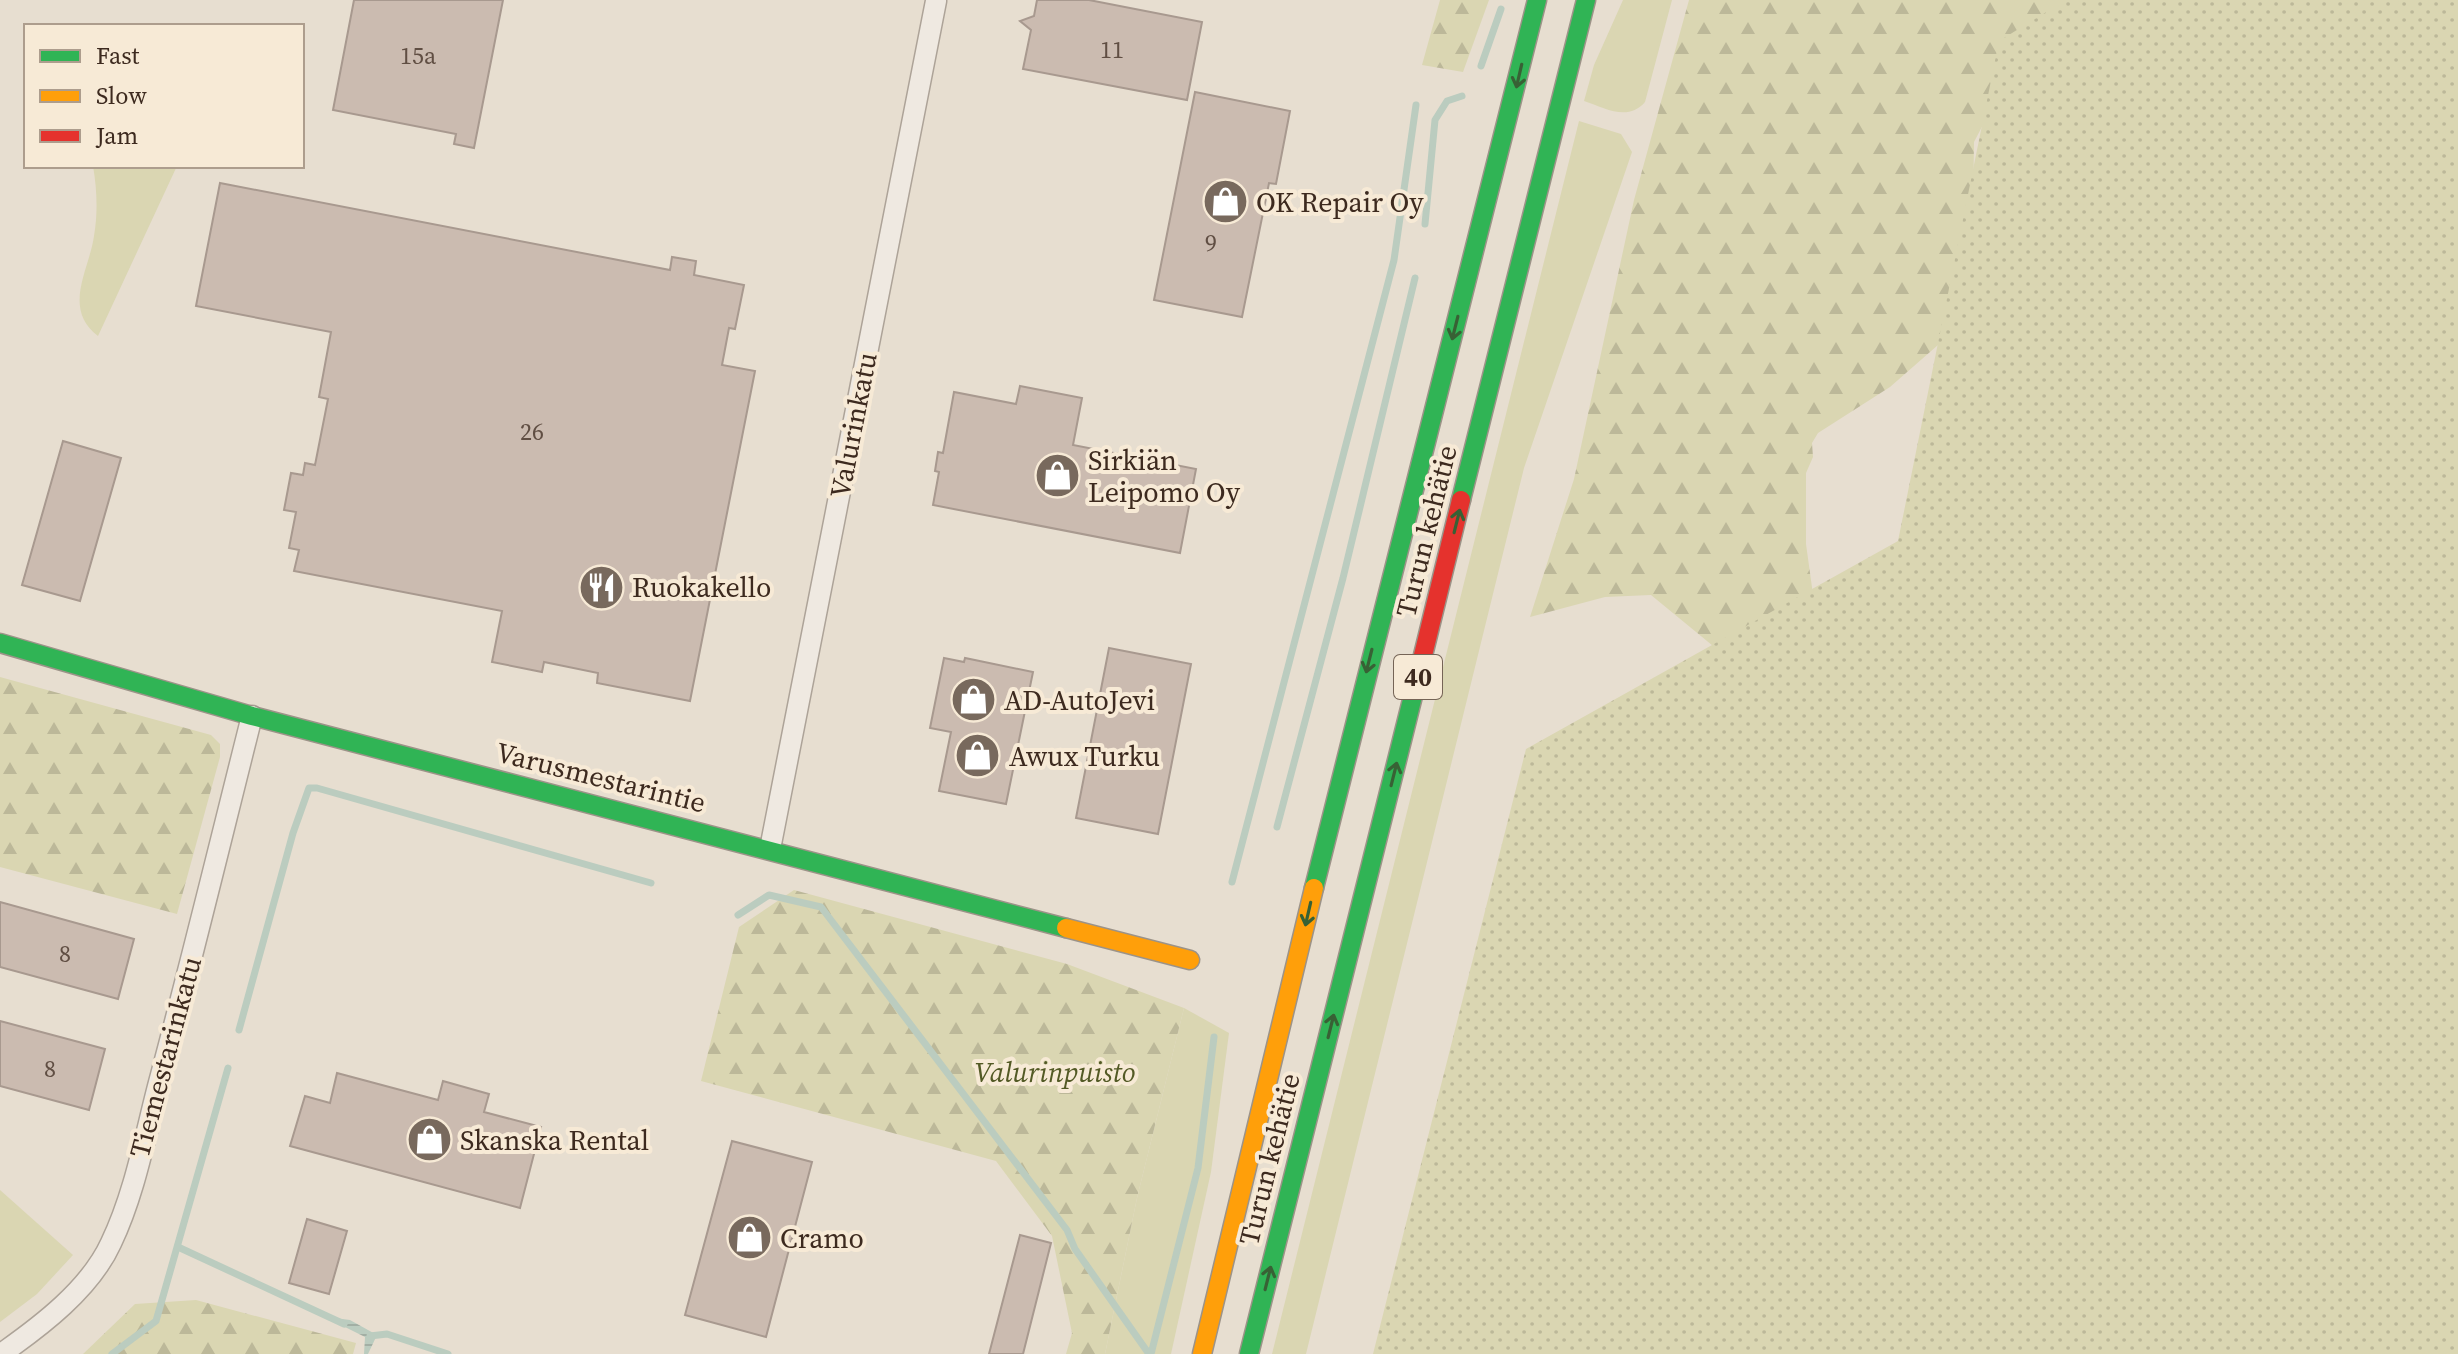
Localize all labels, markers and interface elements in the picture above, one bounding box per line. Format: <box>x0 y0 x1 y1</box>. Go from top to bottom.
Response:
legend <box>24 24 304 168</box>
house number: 11 <box>1100 33 1124 66</box>
text: Fast <box>96 39 140 72</box>
house number: 15a <box>400 39 437 72</box>
one-way arrow <box>1510 63 1525 88</box>
text: Slow <box>96 79 147 112</box>
text: Jam <box>95 119 138 152</box>
shop icon: OK Repair Oy <box>1201 178 1249 226</box>
place label: OK Repair Oy <box>1256 183 1424 221</box>
house number: 9 <box>1205 226 1217 259</box>
one-way arrow <box>1446 314 1461 340</box>
street label: Valurinkatu <box>820 349 886 501</box>
house number: 26 <box>520 415 544 448</box>
place label: Sirkiän Leipomo Oy <box>1088 441 1241 511</box>
street label: Turun kehätie <box>1386 441 1466 621</box>
shop icon: Sirkiän Leipomo Oy <box>1033 452 1081 500</box>
one-way arrow <box>1450 509 1465 535</box>
restaurant icon: Ruokakello <box>577 563 625 611</box>
place label: Ruokakello <box>632 568 771 606</box>
one-way arrow <box>1361 648 1376 674</box>
road number: 40 <box>1394 655 1442 699</box>
shop icon: AD-AutoJevi <box>949 676 997 724</box>
place label: AD-AutoJevi <box>1004 681 1155 719</box>
shop icon: Awux Turku <box>954 732 1002 780</box>
street label: Varusmestarintie <box>492 733 710 821</box>
place label: Awux Turku <box>1009 737 1160 775</box>
one-way arrow <box>1387 761 1402 787</box>
one-way arrow <box>1300 900 1315 926</box>
house number: 8 <box>59 937 71 970</box>
street label: Tiemestarinkatu <box>120 952 210 1162</box>
one-way arrow <box>1324 1014 1339 1039</box>
house number: 8 <box>44 1052 56 1085</box>
park label: Valurinpuisto <box>975 1053 1135 1091</box>
street label: Turun kehätie <box>1229 1069 1309 1249</box>
shop icon: Skanska Rental <box>405 1116 453 1164</box>
place label: Skanska Rental <box>460 1121 649 1159</box>
shop icon: Cramo <box>725 1214 773 1262</box>
place label: Cramo <box>780 1219 864 1257</box>
one-way arrow <box>1262 1266 1277 1292</box>

